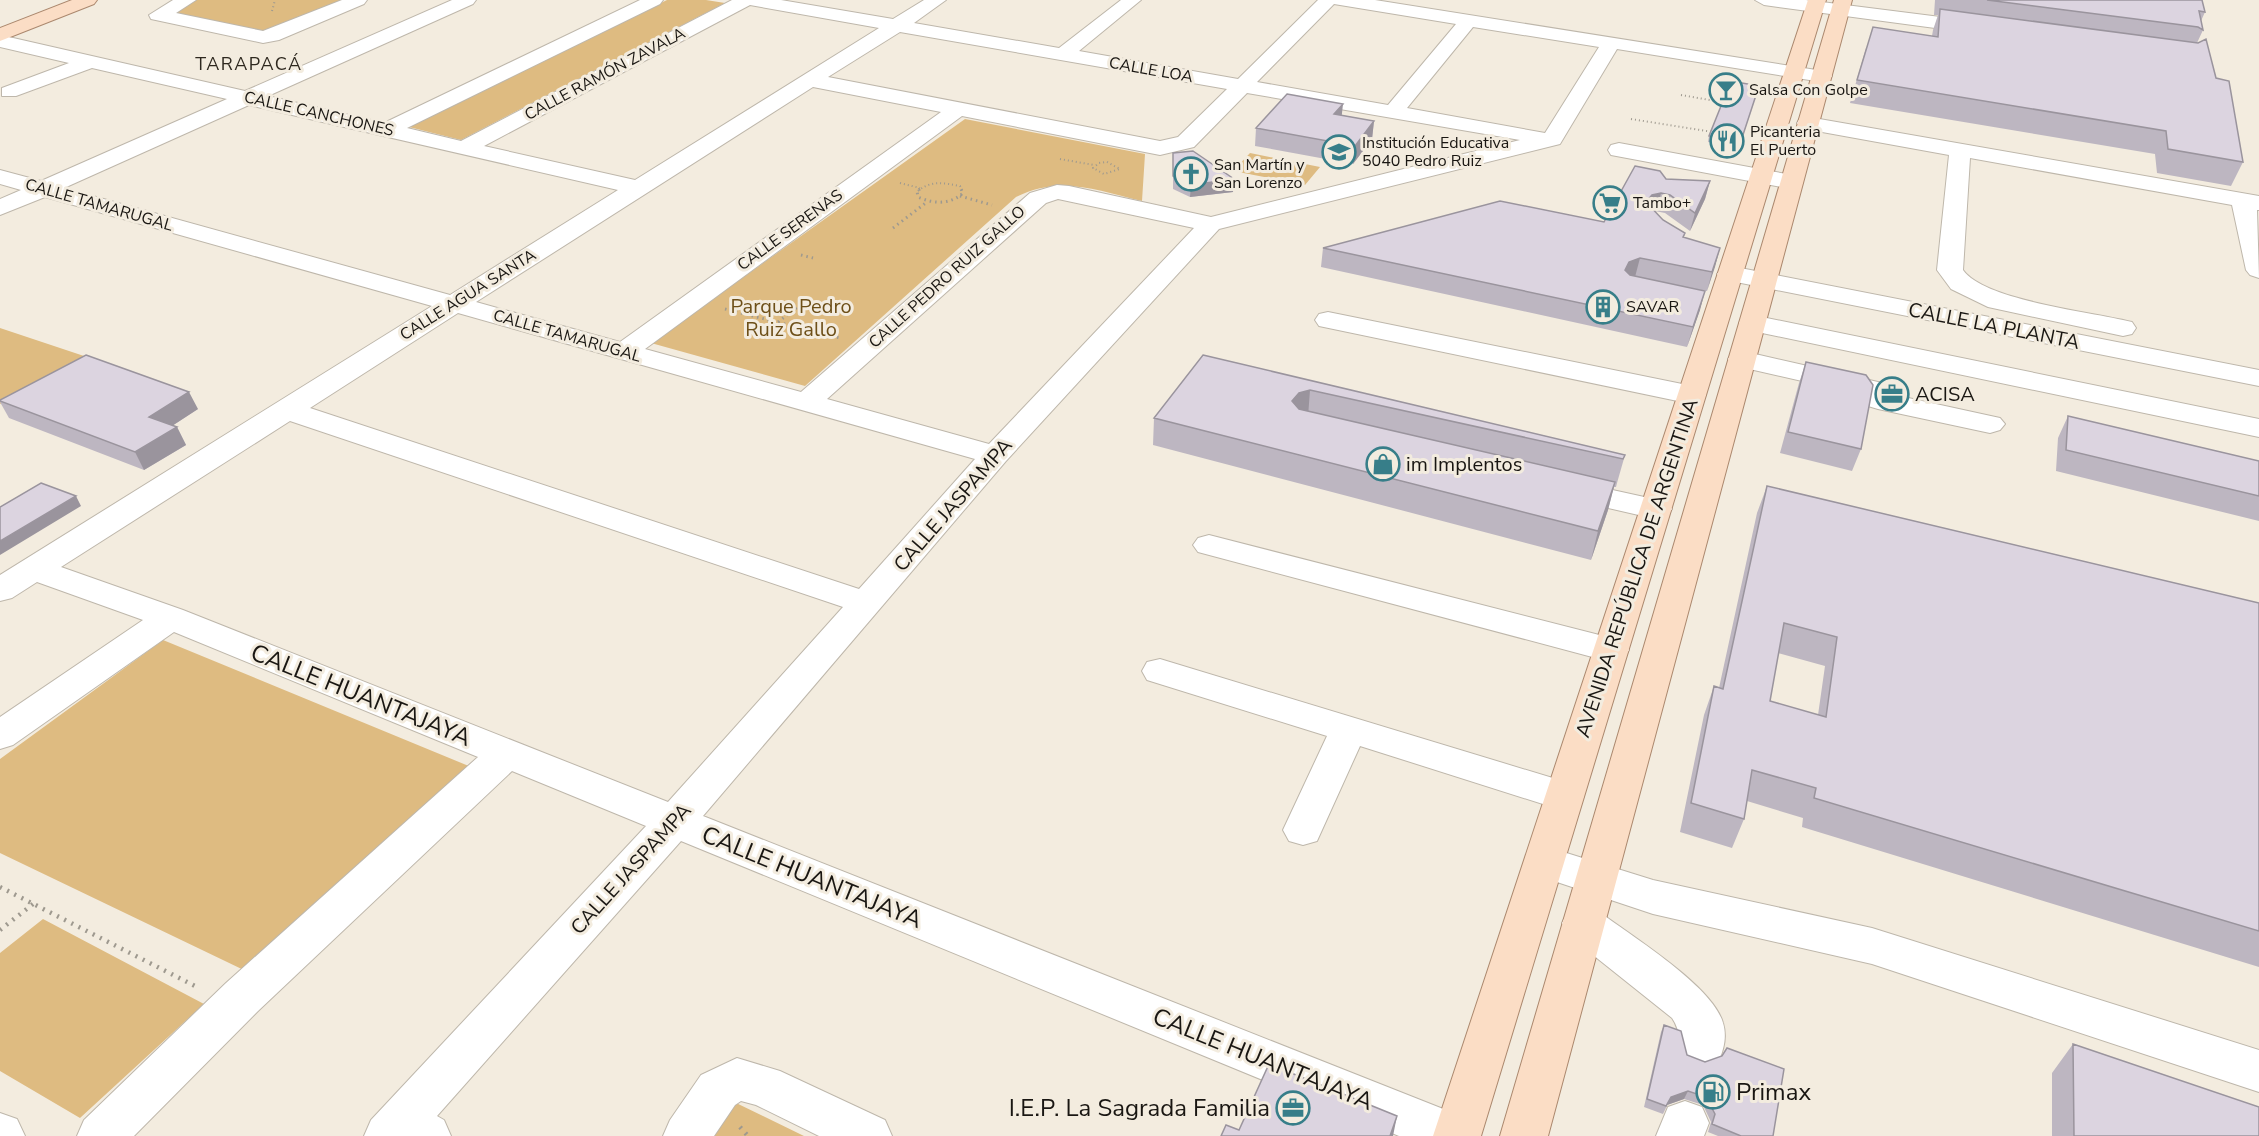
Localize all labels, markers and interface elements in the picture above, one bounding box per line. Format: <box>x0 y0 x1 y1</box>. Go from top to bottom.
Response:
street label: CALLE RAMÓN ZAVALA <box>521 22 689 126</box>
district label: TARAPACÁ <box>195 52 303 76</box>
street label: CALLE LOA <box>1107 52 1195 88</box>
bar icon: Salsa Con Golpe <box>1708 72 1744 108</box>
place label: Salsa Con Golpe <box>1749 79 1868 101</box>
street label: CALLE CANCHONES <box>242 86 396 142</box>
place label: Picanteria El Puerto <box>1750 121 1821 161</box>
restaurant icon: Picanteria El Puerto <box>1709 123 1745 159</box>
place label: Institución Educativa 5040 Pedro Ruiz <box>1362 132 1509 172</box>
school or university icon: Institución Educativa 5040 Pedro Ruiz <box>1321 134 1357 170</box>
place label: San Martín y San Lorenzo <box>1214 154 1305 194</box>
church icon: San Martín y San Lorenzo <box>1173 156 1209 192</box>
street label: CALLE TAMARUGAL <box>23 173 176 237</box>
street label: CALLE SERENAS <box>733 184 847 276</box>
supermarket icon: Tambo+ <box>1592 185 1628 221</box>
place label: Tambo+ <box>1633 192 1691 214</box>
street label: CALLE PEDRO RUIZ GALLO <box>864 201 1030 353</box>
street label: CALLE AGUA SANTA <box>396 244 541 346</box>
building icon: SAVAR <box>1585 289 1621 325</box>
park label: Parque Pedro Ruiz Gallo <box>730 293 852 343</box>
place label: SAVAR <box>1626 296 1679 318</box>
street label: CALLE LA PLANTA <box>1906 296 2082 356</box>
street label: CALLE TAMARUGAL <box>491 304 644 368</box>
office icon: ACISA <box>1874 376 1910 412</box>
place label: ACISA <box>1915 381 1975 408</box>
street label: AVENIDA REPÚBLICA DE ARGENTINA <box>1569 395 1705 741</box>
street label: CALLE JASPAMPA <box>888 432 1019 577</box>
shop icon: im Implentos <box>1365 446 1401 482</box>
place label: im Implentos <box>1406 451 1522 478</box>
street label: CALLE HUANTAJAYA <box>246 636 476 754</box>
street label: CALLE JASPAMPA <box>565 797 698 941</box>
street label: CALLE HUANTAJAYA <box>697 818 927 936</box>
street label: CALLE HUANTAJAYA <box>1148 1000 1378 1118</box>
fuel station icon: Primax <box>1695 1074 1731 1110</box>
place label: Primax <box>1736 1076 1811 1108</box>
office icon: I.E.P. La Sagrada Familia <box>1275 1090 1311 1126</box>
place label: I.E.P. La Sagrada Familia <box>1009 1092 1270 1124</box>

